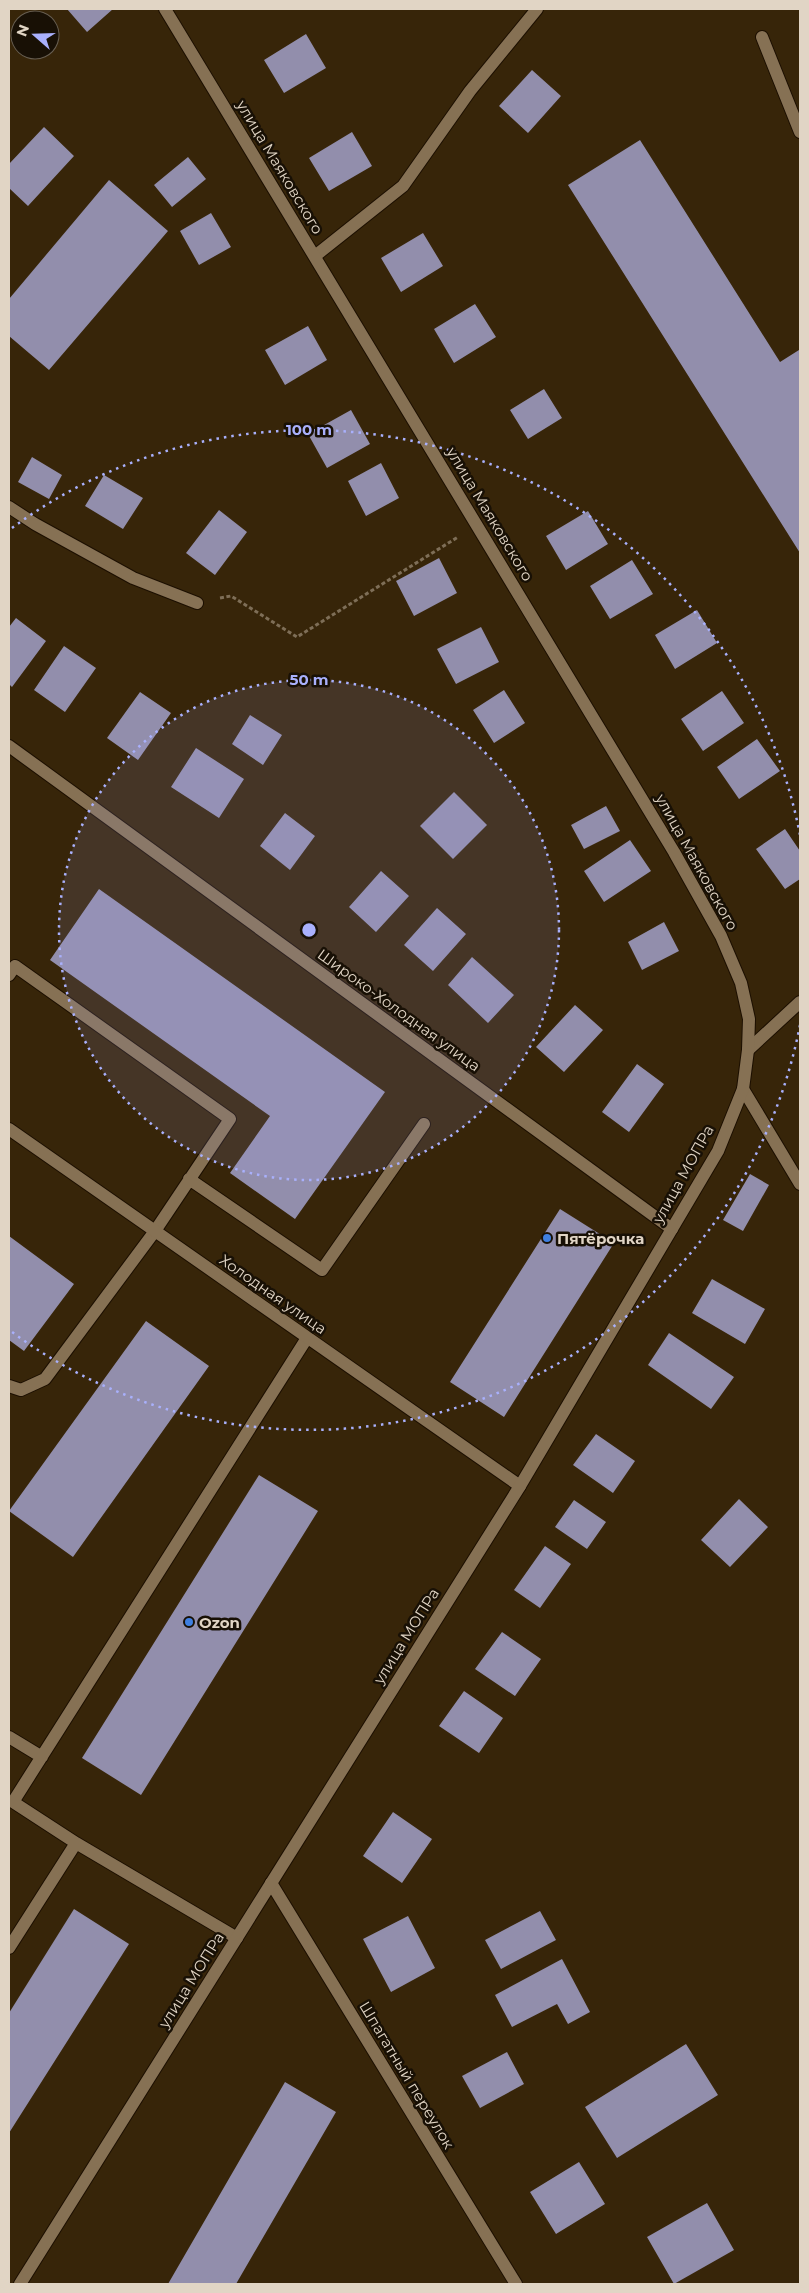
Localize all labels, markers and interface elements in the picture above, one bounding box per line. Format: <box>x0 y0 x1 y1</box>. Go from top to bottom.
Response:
north arrow <box>10 10 60 60</box>
text: N <box>12 22 33 39</box>
street label: улица Маяковского <box>232 96 328 237</box>
text: 100 m <box>286 420 332 439</box>
street label: улица Маяковского <box>442 443 538 584</box>
text: 50 m <box>289 670 329 689</box>
street label: улица Маяковского <box>651 790 742 933</box>
centre of rings <box>300 921 318 939</box>
street label: Широко-Холодная улица <box>314 945 484 1075</box>
street label: улица МОПРа <box>648 1122 718 1227</box>
place label: Пятёрочка <box>557 1229 644 1248</box>
marker: Пятёрочка <box>541 1232 553 1244</box>
street label: Холодная улица <box>216 1250 330 1338</box>
street label: улица МОПРа <box>368 1585 443 1688</box>
place label: Ozon <box>199 1613 240 1632</box>
marker: Ozon <box>183 1616 195 1628</box>
street label: улица МОПРа <box>153 1929 228 2032</box>
street label: Шпагатный переулок <box>355 1998 459 2153</box>

